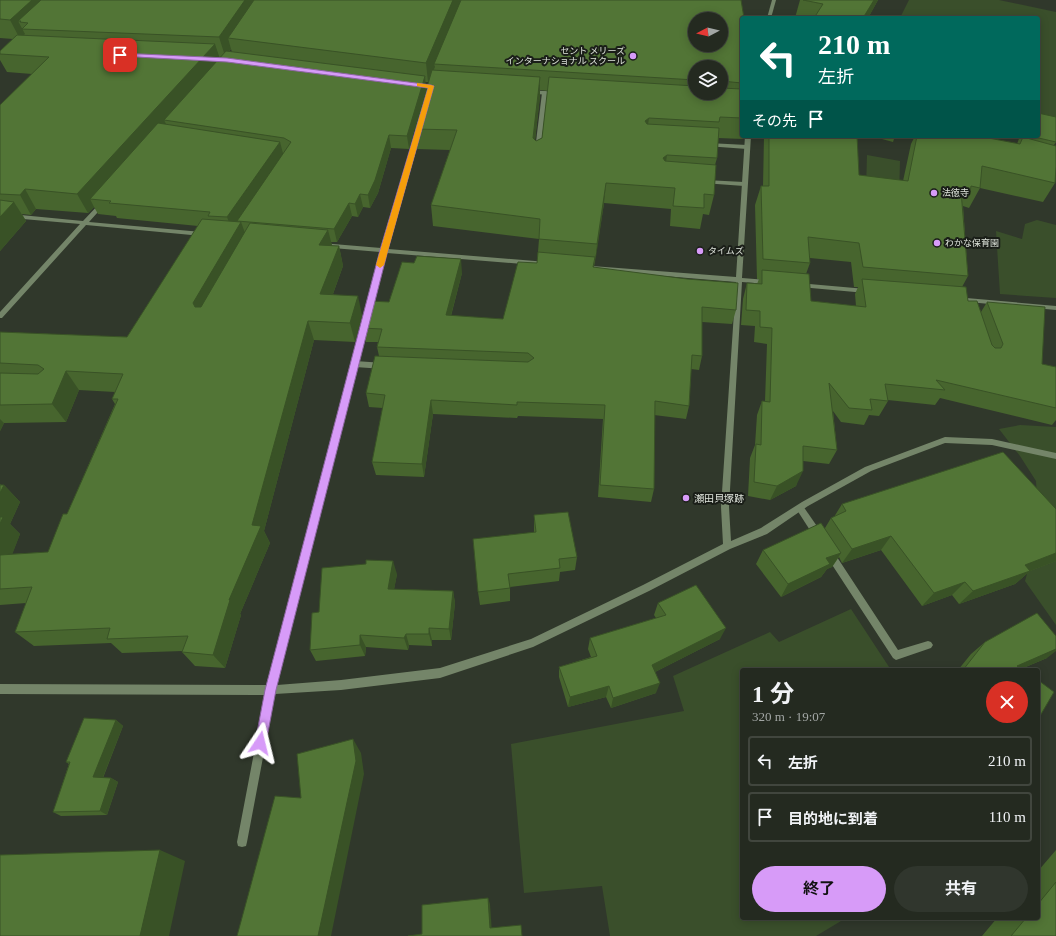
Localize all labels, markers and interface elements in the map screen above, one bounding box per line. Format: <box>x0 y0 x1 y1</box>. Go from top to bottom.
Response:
north arrow <box>688 12 728 52</box>
map controls <box>688 12 728 100</box>
text: 210 m <box>818 29 890 60</box>
icon: left <box>752 32 804 84</box>
pin <box>103 38 137 72</box>
icon: arrive <box>109 44 131 66</box>
place label: セント メリーズ インターナショナル スクール <box>506 46 625 66</box>
marker: セント メリーズ インターナショナル スクール <box>628 51 638 61</box>
button: layers <box>688 60 728 100</box>
text: 左折 <box>818 67 854 87</box>
icon: arrive <box>805 108 827 130</box>
text: その先 <box>752 113 797 129</box>
marker: 法徳寺 <box>929 188 939 198</box>
place label: 法徳寺 <box>942 188 969 198</box>
marker: わかな保育園 <box>932 238 942 248</box>
place label: わかな保育園 <box>945 238 999 248</box>
marker: タイムズ <box>695 246 705 256</box>
place label: タイムズ <box>708 246 744 256</box>
marker: 瀬田貝塚跡 <box>681 493 691 503</box>
place label: 瀬田貝塚跡 <box>694 493 744 504</box>
text: 1 分 <box>752 681 794 707</box>
button: close <box>986 681 1028 723</box>
text: 320 m · 19:07 <box>752 709 825 724</box>
position arrow <box>239 722 281 764</box>
icon: left <box>754 750 776 772</box>
text: 210 m <box>988 753 1026 769</box>
text: 左折 <box>788 755 818 771</box>
icon: arrive <box>754 806 776 828</box>
text: 110 m <box>989 809 1026 825</box>
text: 目的地に到着 <box>788 811 878 827</box>
button: 終了 <box>752 866 886 912</box>
button: 共有 <box>894 866 1028 912</box>

